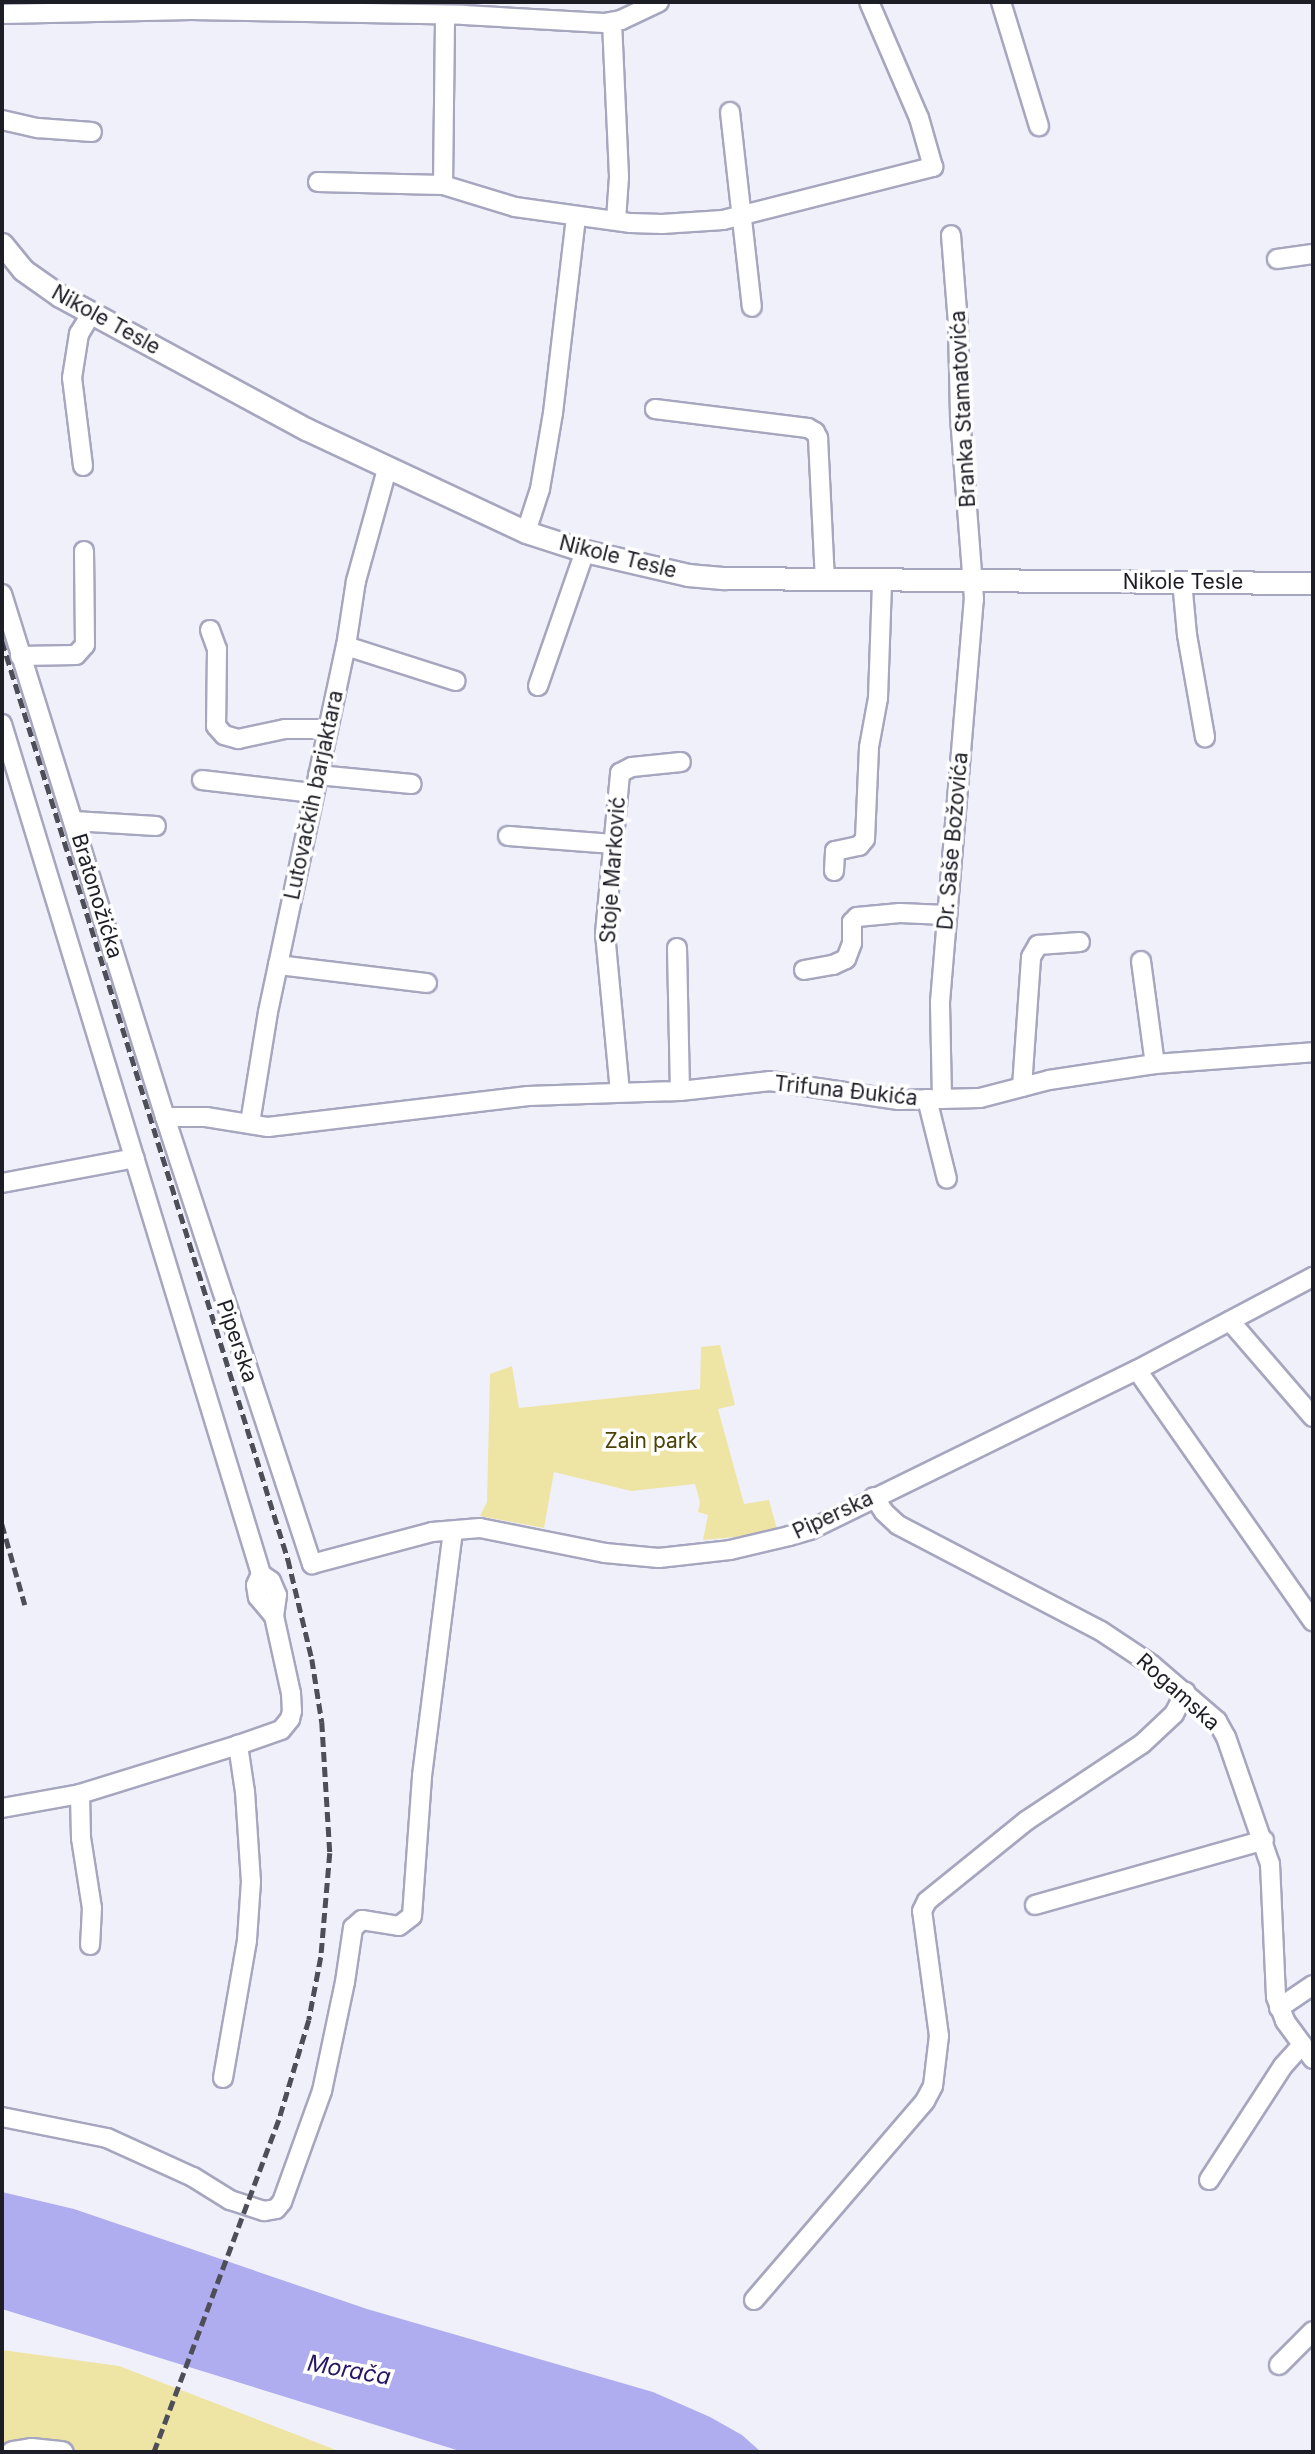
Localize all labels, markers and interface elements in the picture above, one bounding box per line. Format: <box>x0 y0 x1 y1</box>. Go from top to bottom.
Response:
street label: Nikole Tesle <box>47 280 165 360</box>
street label: Branka Stamatovića <box>945 310 981 508</box>
street label: Nikole Tesle <box>557 530 679 584</box>
street label: Nikole Tesle <box>1123 569 1243 595</box>
street label: Lutovačkih barjaktara <box>279 688 349 902</box>
street label: Dr. Saše Božovića <box>933 751 973 931</box>
street label: Stoje Marković <box>595 796 631 944</box>
street label: Bratonožićka <box>66 830 128 962</box>
street label: Trifuna Đukića <box>773 1071 919 1111</box>
street label: Piperska <box>211 1296 263 1386</box>
park label: Zain park <box>604 1428 698 1454</box>
street label: Piperska <box>789 1485 877 1545</box>
street label: Rogamska <box>1131 1648 1225 1736</box>
water label: Morača <box>305 2349 393 2391</box>

